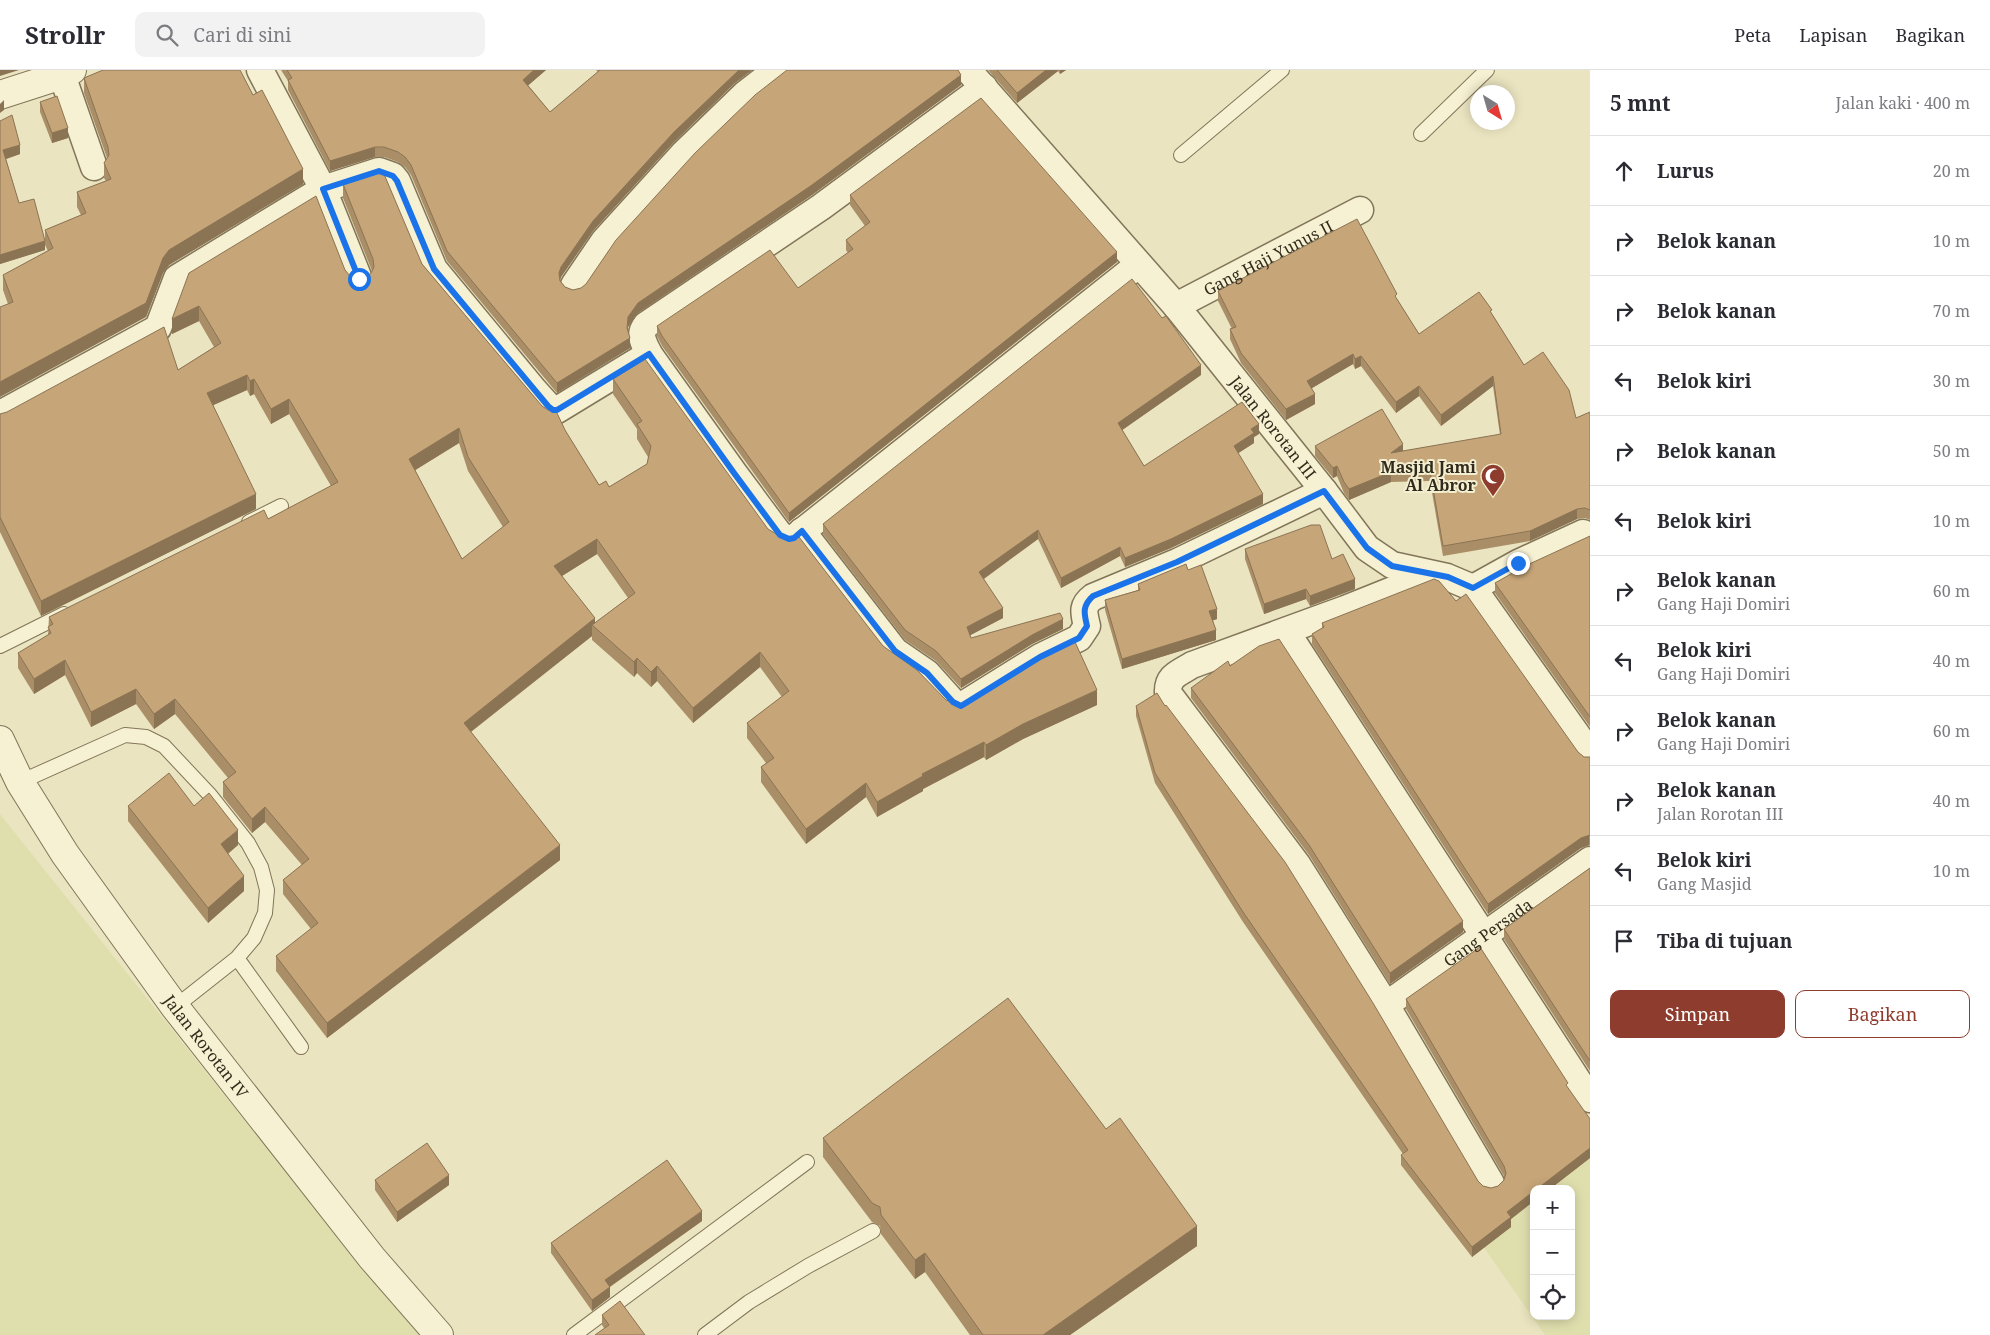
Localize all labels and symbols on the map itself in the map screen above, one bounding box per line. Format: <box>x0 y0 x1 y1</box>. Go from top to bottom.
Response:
north arrow <box>1470 85 1515 130</box>
street label: Gang Haji Yunus II <box>1200 215 1337 301</box>
route start <box>348 268 371 291</box>
street label: Jalan Rorotan III <box>1224 370 1321 484</box>
place label: Masjid Jami Al Abror <box>1380 456 1477 496</box>
mosque icon: Masjid Jami Al Abror <box>1480 463 1506 497</box>
route end <box>1507 552 1530 575</box>
street label: Gang Persada <box>1439 893 1537 972</box>
street label: Jalan Rorotan IV <box>158 989 253 1103</box>

